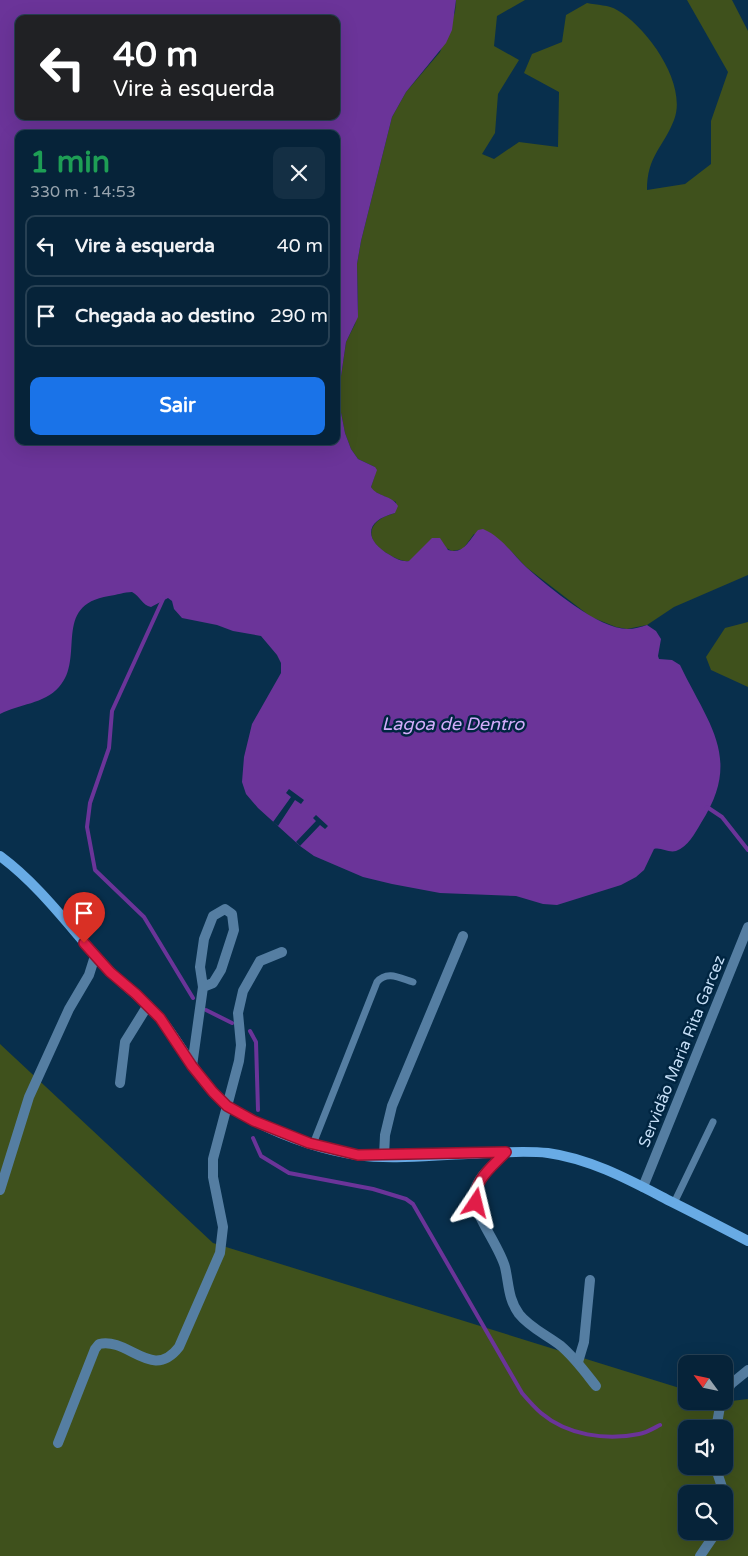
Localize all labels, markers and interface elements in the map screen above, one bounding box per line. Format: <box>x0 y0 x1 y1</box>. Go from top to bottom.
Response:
text: 40 m <box>113 34 198 76</box>
icon: left <box>30 35 95 100</box>
text: Vire à esquerda <box>113 76 275 102</box>
text: 1 min <box>30 144 110 181</box>
button: close <box>273 147 325 199</box>
text: 330 m · 14:53 <box>30 182 136 202</box>
icon: left <box>32 232 60 260</box>
text: Vire à esquerda <box>75 235 215 257</box>
text: 40 m <box>277 235 323 257</box>
icon: arrive <box>32 302 60 330</box>
text: Chegada ao destino <box>75 305 255 327</box>
text: 290 m <box>270 305 328 327</box>
button: Sair <box>30 377 325 435</box>
water label: Lagoa de Dentro <box>382 713 525 735</box>
pin <box>63 892 105 943</box>
icon: arrive <box>70 899 98 927</box>
street label: Servidão Maria Rita Garcez <box>634 952 730 1150</box>
position arrow <box>449 1176 501 1228</box>
north arrow <box>678 1355 732 1410</box>
map controls <box>678 1355 733 1540</box>
button: sound <box>678 1420 733 1475</box>
button: search <box>678 1485 733 1540</box>

